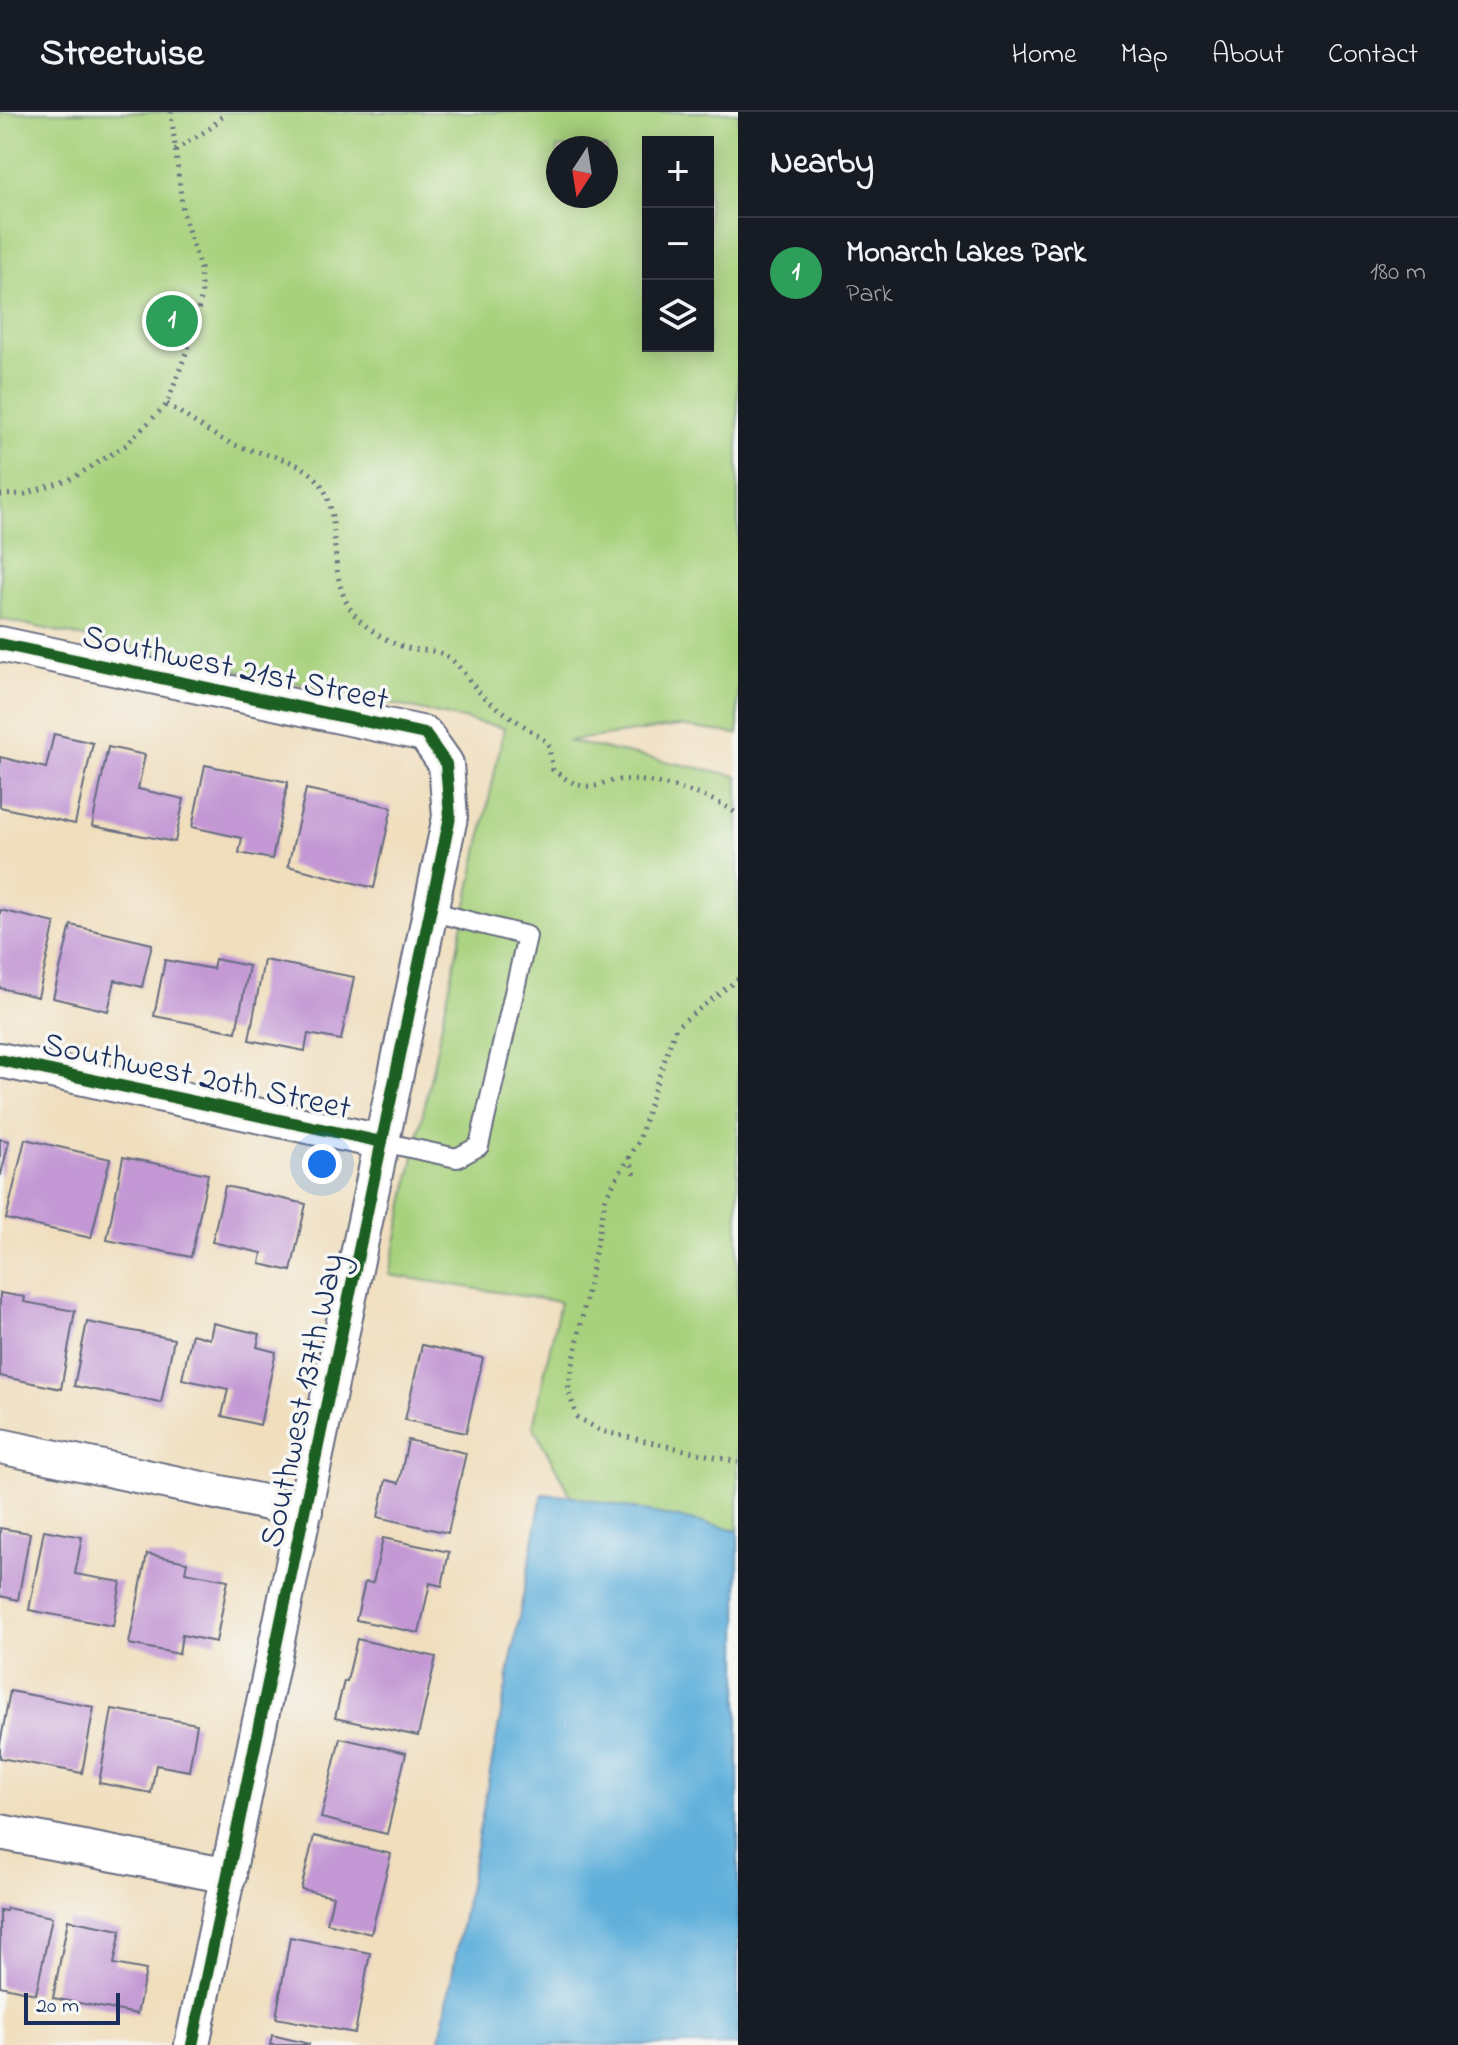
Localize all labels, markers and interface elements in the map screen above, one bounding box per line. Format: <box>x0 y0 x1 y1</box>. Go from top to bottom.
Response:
text: Streetwise <box>40 27 204 83</box>
text: Home <box>1011 35 1077 76</box>
text: Map <box>1121 35 1168 76</box>
text: About <box>1212 35 1284 76</box>
text: Contact <box>1328 35 1418 76</box>
north arrow <box>546 136 618 208</box>
map controls <box>642 136 714 352</box>
button: + <box>642 136 714 208</box>
text: Nearby <box>770 139 874 189</box>
button: − <box>642 208 714 280</box>
text: Monarch Lakes Park <box>846 232 1086 276</box>
text: 1 <box>792 254 800 292</box>
text: 180 m <box>1370 254 1426 292</box>
text: Park <box>846 276 893 314</box>
button: layers <box>642 280 714 352</box>
pin: 1 <box>146 291 198 351</box>
street label: Southwest 21st Street <box>77 613 393 727</box>
street label: Southwest 20th Street <box>37 1021 355 1135</box>
your location <box>302 1144 342 1184</box>
street label: Southwest 137th Way <box>248 1249 360 1553</box>
scale bar <box>24 1989 120 2025</box>
text: 20 m <box>36 1991 79 2023</box>

